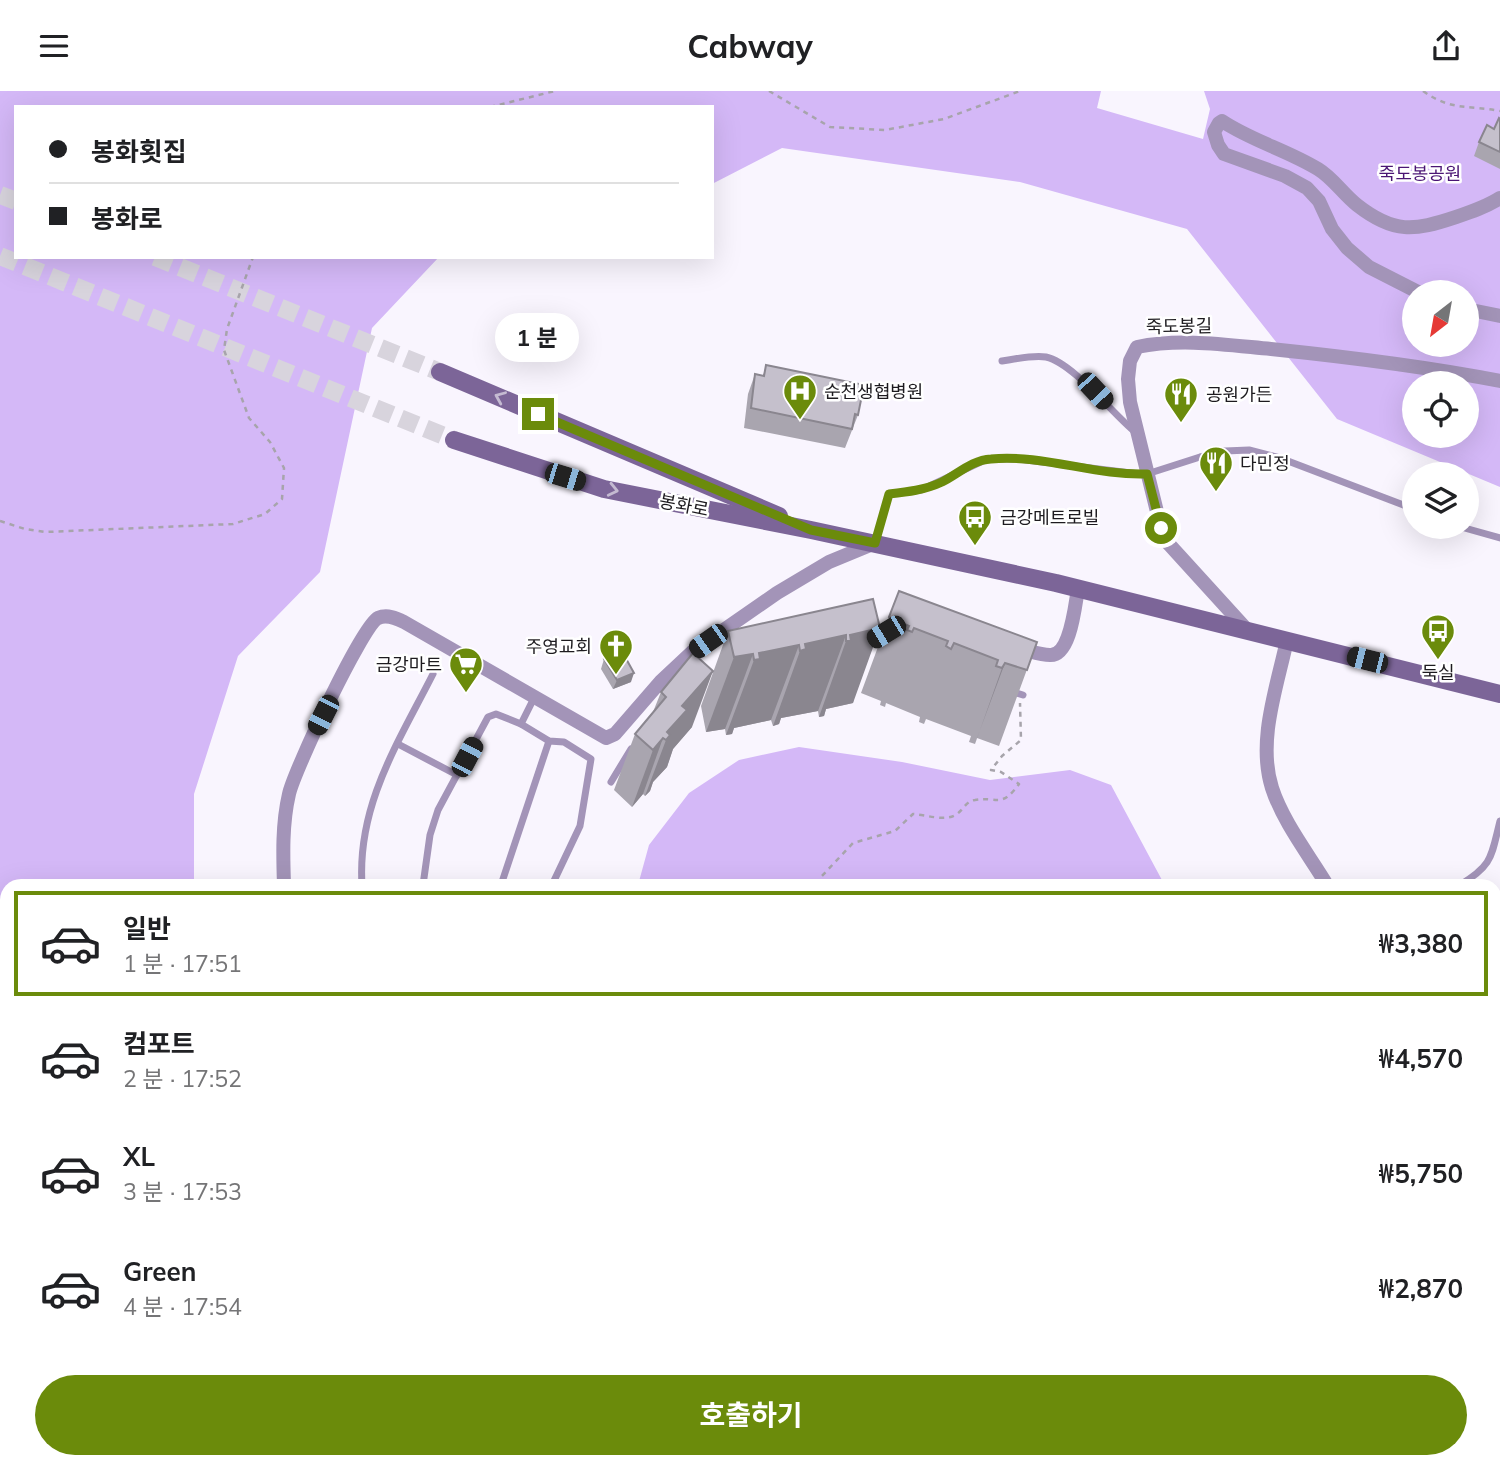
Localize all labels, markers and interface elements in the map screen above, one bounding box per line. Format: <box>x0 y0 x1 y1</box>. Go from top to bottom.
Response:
text: Cabway <box>687 26 813 66</box>
icon: menu <box>35 27 73 65</box>
icon: share <box>1427 27 1465 65</box>
text: 봉화횟집 <box>91 135 187 168</box>
park label: 죽도봉공원 <box>1379 162 1461 185</box>
text: 봉화로 <box>91 202 163 235</box>
north arrow <box>1402 280 1479 357</box>
map controls <box>1402 280 1479 539</box>
callout: 1 분 <box>496 313 580 361</box>
street label: 죽도봉길 <box>1146 314 1212 338</box>
text: 1 분 <box>516 323 558 352</box>
car <box>1073 368 1118 414</box>
button: locate <box>1402 371 1479 448</box>
hospital icon: 순천생협병원 <box>781 372 819 421</box>
restaurant icon: 공원가든 <box>1162 375 1200 424</box>
place label: 순천생협병원 <box>824 380 923 403</box>
place label: 공원가든 <box>1206 383 1272 406</box>
one-way arrow <box>495 392 507 406</box>
route end <box>522 398 554 430</box>
restaurant icon: 다민정 <box>1197 444 1235 493</box>
place label: 다민정 <box>1240 452 1290 475</box>
car <box>542 461 589 493</box>
button: layers <box>1402 462 1479 539</box>
one-way arrow <box>607 482 619 497</box>
street label: 봉화로 <box>657 489 711 521</box>
bus stop icon: 금강메트로빌 <box>956 498 994 547</box>
place label: 금강메트로빌 <box>1000 506 1099 529</box>
route start <box>1145 512 1177 544</box>
car <box>863 612 910 652</box>
bus stop icon: 둑실 <box>1419 612 1457 661</box>
car <box>685 620 732 662</box>
church icon: 주영교회 <box>597 627 635 676</box>
place label: 주영교회 <box>526 635 592 658</box>
supermarket icon: 금강마트 <box>447 645 485 694</box>
car <box>1345 645 1390 675</box>
place label: 금강마트 <box>376 653 442 676</box>
place label: 둑실 <box>1421 661 1455 684</box>
car <box>305 692 342 738</box>
car <box>448 734 487 780</box>
icon: car <box>39 912 102 975</box>
text: 일반 <box>123 912 171 945</box>
text: ₩3,380 <box>1379 927 1463 960</box>
text: 1 분 · 17:51 <box>123 949 242 978</box>
icon: car <box>39 1027 102 1090</box>
text: 컴포트 <box>123 1027 195 1060</box>
text: ₩4,570 <box>1379 1042 1463 1075</box>
text: 2 분 · 17:52 <box>123 1064 242 1093</box>
text: XL <box>123 1140 155 1173</box>
icon: car <box>39 1142 102 1205</box>
text: ₩5,750 <box>1379 1157 1463 1190</box>
text: 3 분 · 17:53 <box>123 1177 242 1206</box>
text: Green <box>123 1255 196 1288</box>
icon: car <box>39 1257 102 1320</box>
text: ₩2,870 <box>1379 1272 1463 1305</box>
text: 4 분 · 17:54 <box>123 1292 242 1321</box>
button: 호출하기 <box>35 1375 1467 1455</box>

